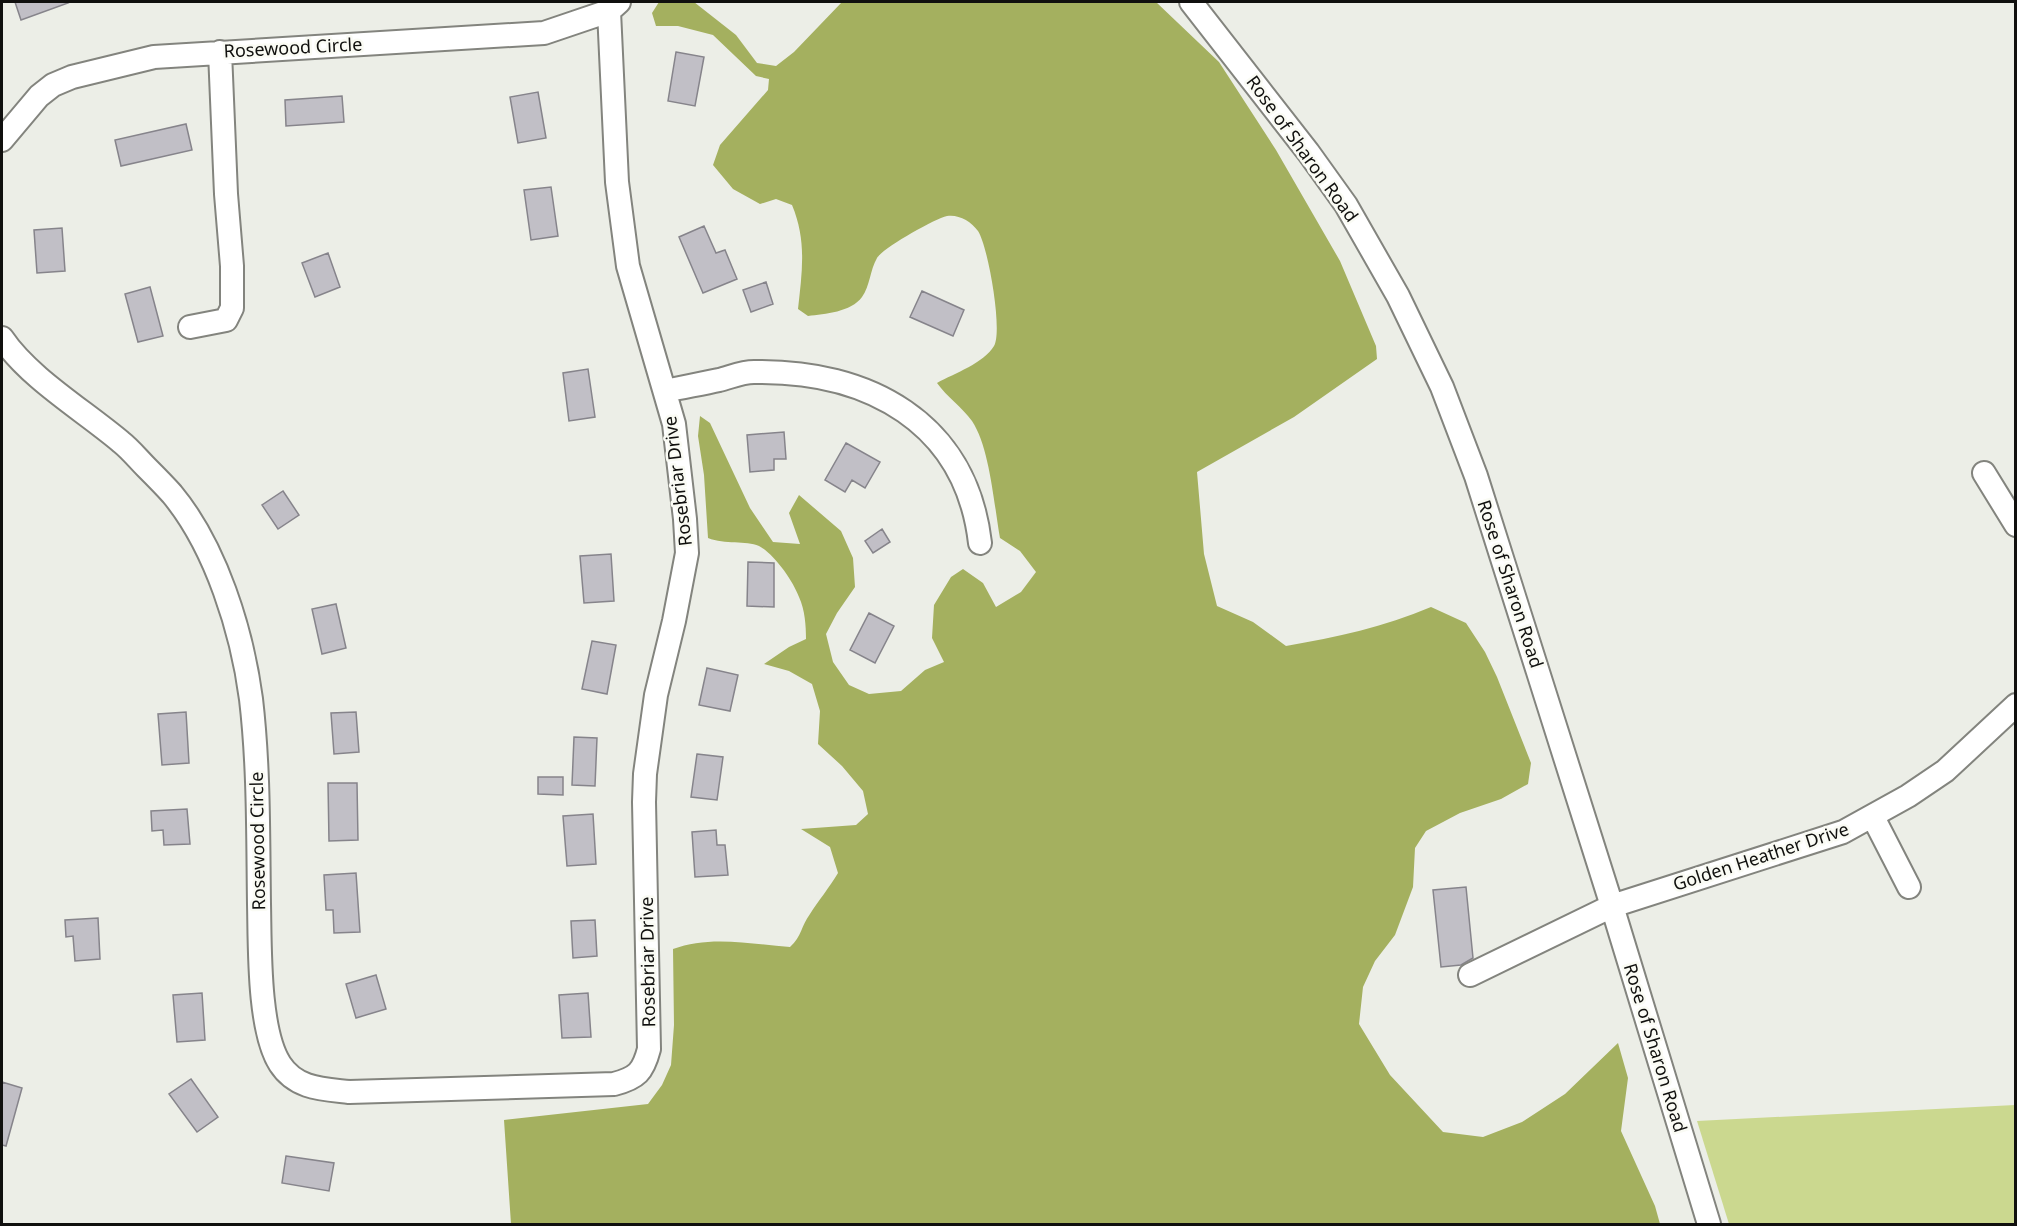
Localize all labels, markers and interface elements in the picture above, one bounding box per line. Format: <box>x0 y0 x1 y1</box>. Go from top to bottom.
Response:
street label: Rosewood Circle <box>223 31 363 63</box>
street label: Rose of Sharon Road <box>1242 70 1364 226</box>
street label: Rosebriar Drive <box>657 415 697 547</box>
street label: Rose of Sharon Road <box>1472 497 1549 671</box>
street label: Rosewood Circle <box>244 771 270 911</box>
street label: Golden Heather Drive <box>1670 816 1852 896</box>
street label: Rosebriar Drive <box>634 896 660 1028</box>
street label: Rose of Sharon Road <box>1619 960 1693 1135</box>

